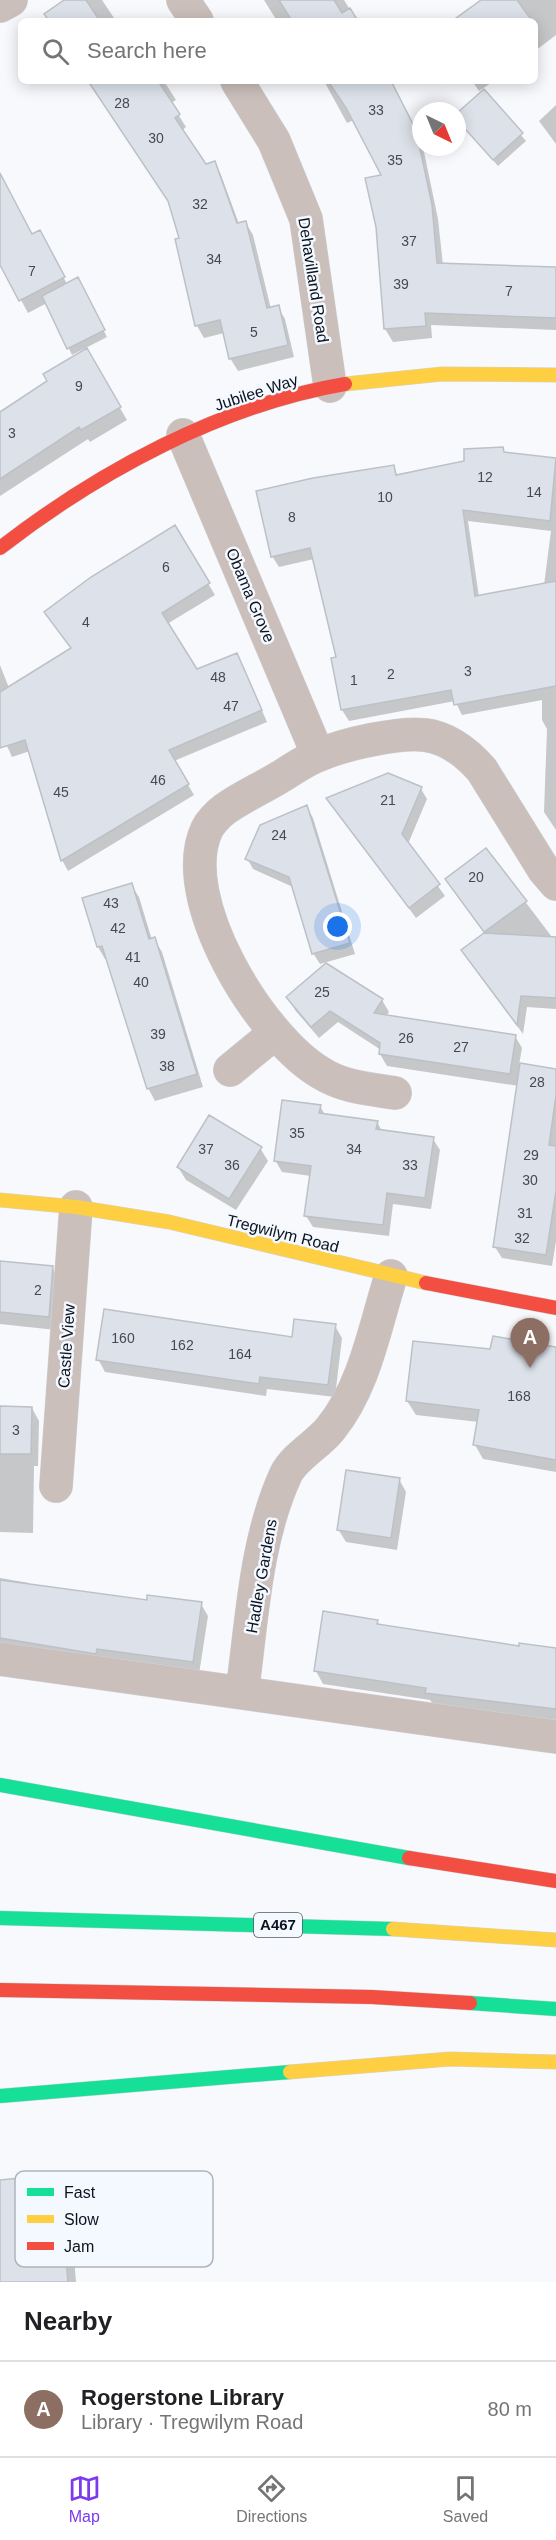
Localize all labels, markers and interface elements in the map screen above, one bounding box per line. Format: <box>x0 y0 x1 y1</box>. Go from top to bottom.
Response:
search box <box>18 18 538 84</box>
icon: search <box>39 35 72 68</box>
text: Search here <box>87 38 207 63</box>
house number: 28 <box>114 95 130 111</box>
house number: 33 <box>368 102 384 118</box>
north arrow <box>412 102 466 156</box>
house number: 30 <box>148 130 164 146</box>
house number: 35 <box>387 152 403 168</box>
house number: 32 <box>192 196 208 212</box>
street label: Dehavilland Road <box>295 216 332 344</box>
house number: 37 <box>401 233 417 249</box>
house number: 34 <box>206 251 222 267</box>
house number: 7 <box>28 263 36 279</box>
house number: 39 <box>393 276 409 292</box>
house number: 7 <box>505 283 513 299</box>
house number: 5 <box>250 324 258 340</box>
street label: Jubilee Way <box>212 371 300 414</box>
house number: 9 <box>75 378 83 394</box>
house number: 3 <box>8 425 16 441</box>
house number: 12 <box>477 469 493 485</box>
house number: 14 <box>526 484 542 500</box>
house number: 10 <box>377 489 393 505</box>
house number: 8 <box>288 509 296 525</box>
street label: Obama Grove <box>223 546 278 645</box>
house number: 6 <box>162 559 170 575</box>
house number: 4 <box>82 614 90 630</box>
house number: 3 <box>464 663 472 679</box>
house number: 2 <box>387 666 395 682</box>
house number: 48 <box>210 669 226 685</box>
house number: 1 <box>350 672 358 688</box>
house number: 47 <box>223 698 239 714</box>
house number: 46 <box>150 772 166 788</box>
house number: 45 <box>53 784 69 800</box>
house number: 21 <box>380 792 396 808</box>
house number: 24 <box>271 827 287 843</box>
house number: 20 <box>468 869 484 885</box>
house number: 43 <box>103 895 119 911</box>
your location <box>323 912 352 941</box>
house number: 42 <box>110 920 126 936</box>
house number: 41 <box>125 949 141 965</box>
house number: 40 <box>133 974 149 990</box>
house number: 25 <box>314 984 330 1000</box>
house number: 39 <box>150 1026 166 1042</box>
house number: 26 <box>398 1030 414 1046</box>
house number: 27 <box>453 1039 469 1055</box>
house number: 38 <box>159 1058 175 1074</box>
house number: 28 <box>529 1074 545 1090</box>
house number: 35 <box>289 1125 305 1141</box>
house number: 37 <box>198 1141 214 1157</box>
house number: 34 <box>346 1141 362 1157</box>
house number: 29 <box>523 1147 539 1163</box>
house number: 36 <box>224 1157 240 1173</box>
house number: 33 <box>402 1157 418 1173</box>
house number: 30 <box>522 1172 538 1188</box>
house number: 31 <box>517 1205 533 1221</box>
street label: Tregwilym Road <box>225 1211 341 1256</box>
house number: 32 <box>514 1230 530 1246</box>
house number: 2 <box>34 1282 42 1298</box>
street label: Castle View <box>55 1303 78 1389</box>
pin: A <box>510 1318 550 1368</box>
house number: 160 <box>111 1330 135 1346</box>
house number: 162 <box>170 1337 194 1353</box>
house number: 164 <box>228 1346 252 1362</box>
house number: 168 <box>507 1388 531 1404</box>
house number: 3 <box>12 1422 20 1438</box>
street label: Hadley Gardens <box>243 1518 280 1634</box>
road number: A467 <box>254 1913 302 1937</box>
legend <box>15 2171 213 2267</box>
text: Fast <box>64 2184 96 2201</box>
text: Slow <box>64 2211 99 2228</box>
text: Jam <box>64 2238 94 2255</box>
text: Nearby <box>24 2306 112 2336</box>
text: Rogerstone Library <box>81 2385 284 2410</box>
text: A <box>36 2398 51 2420</box>
text: 80 m <box>488 2398 532 2420</box>
text: Library · Tregwilym Road <box>81 2411 303 2433</box>
tab: Map <box>68 2472 101 2526</box>
tab: Directions <box>236 2472 307 2526</box>
tab: Saved <box>443 2472 488 2526</box>

